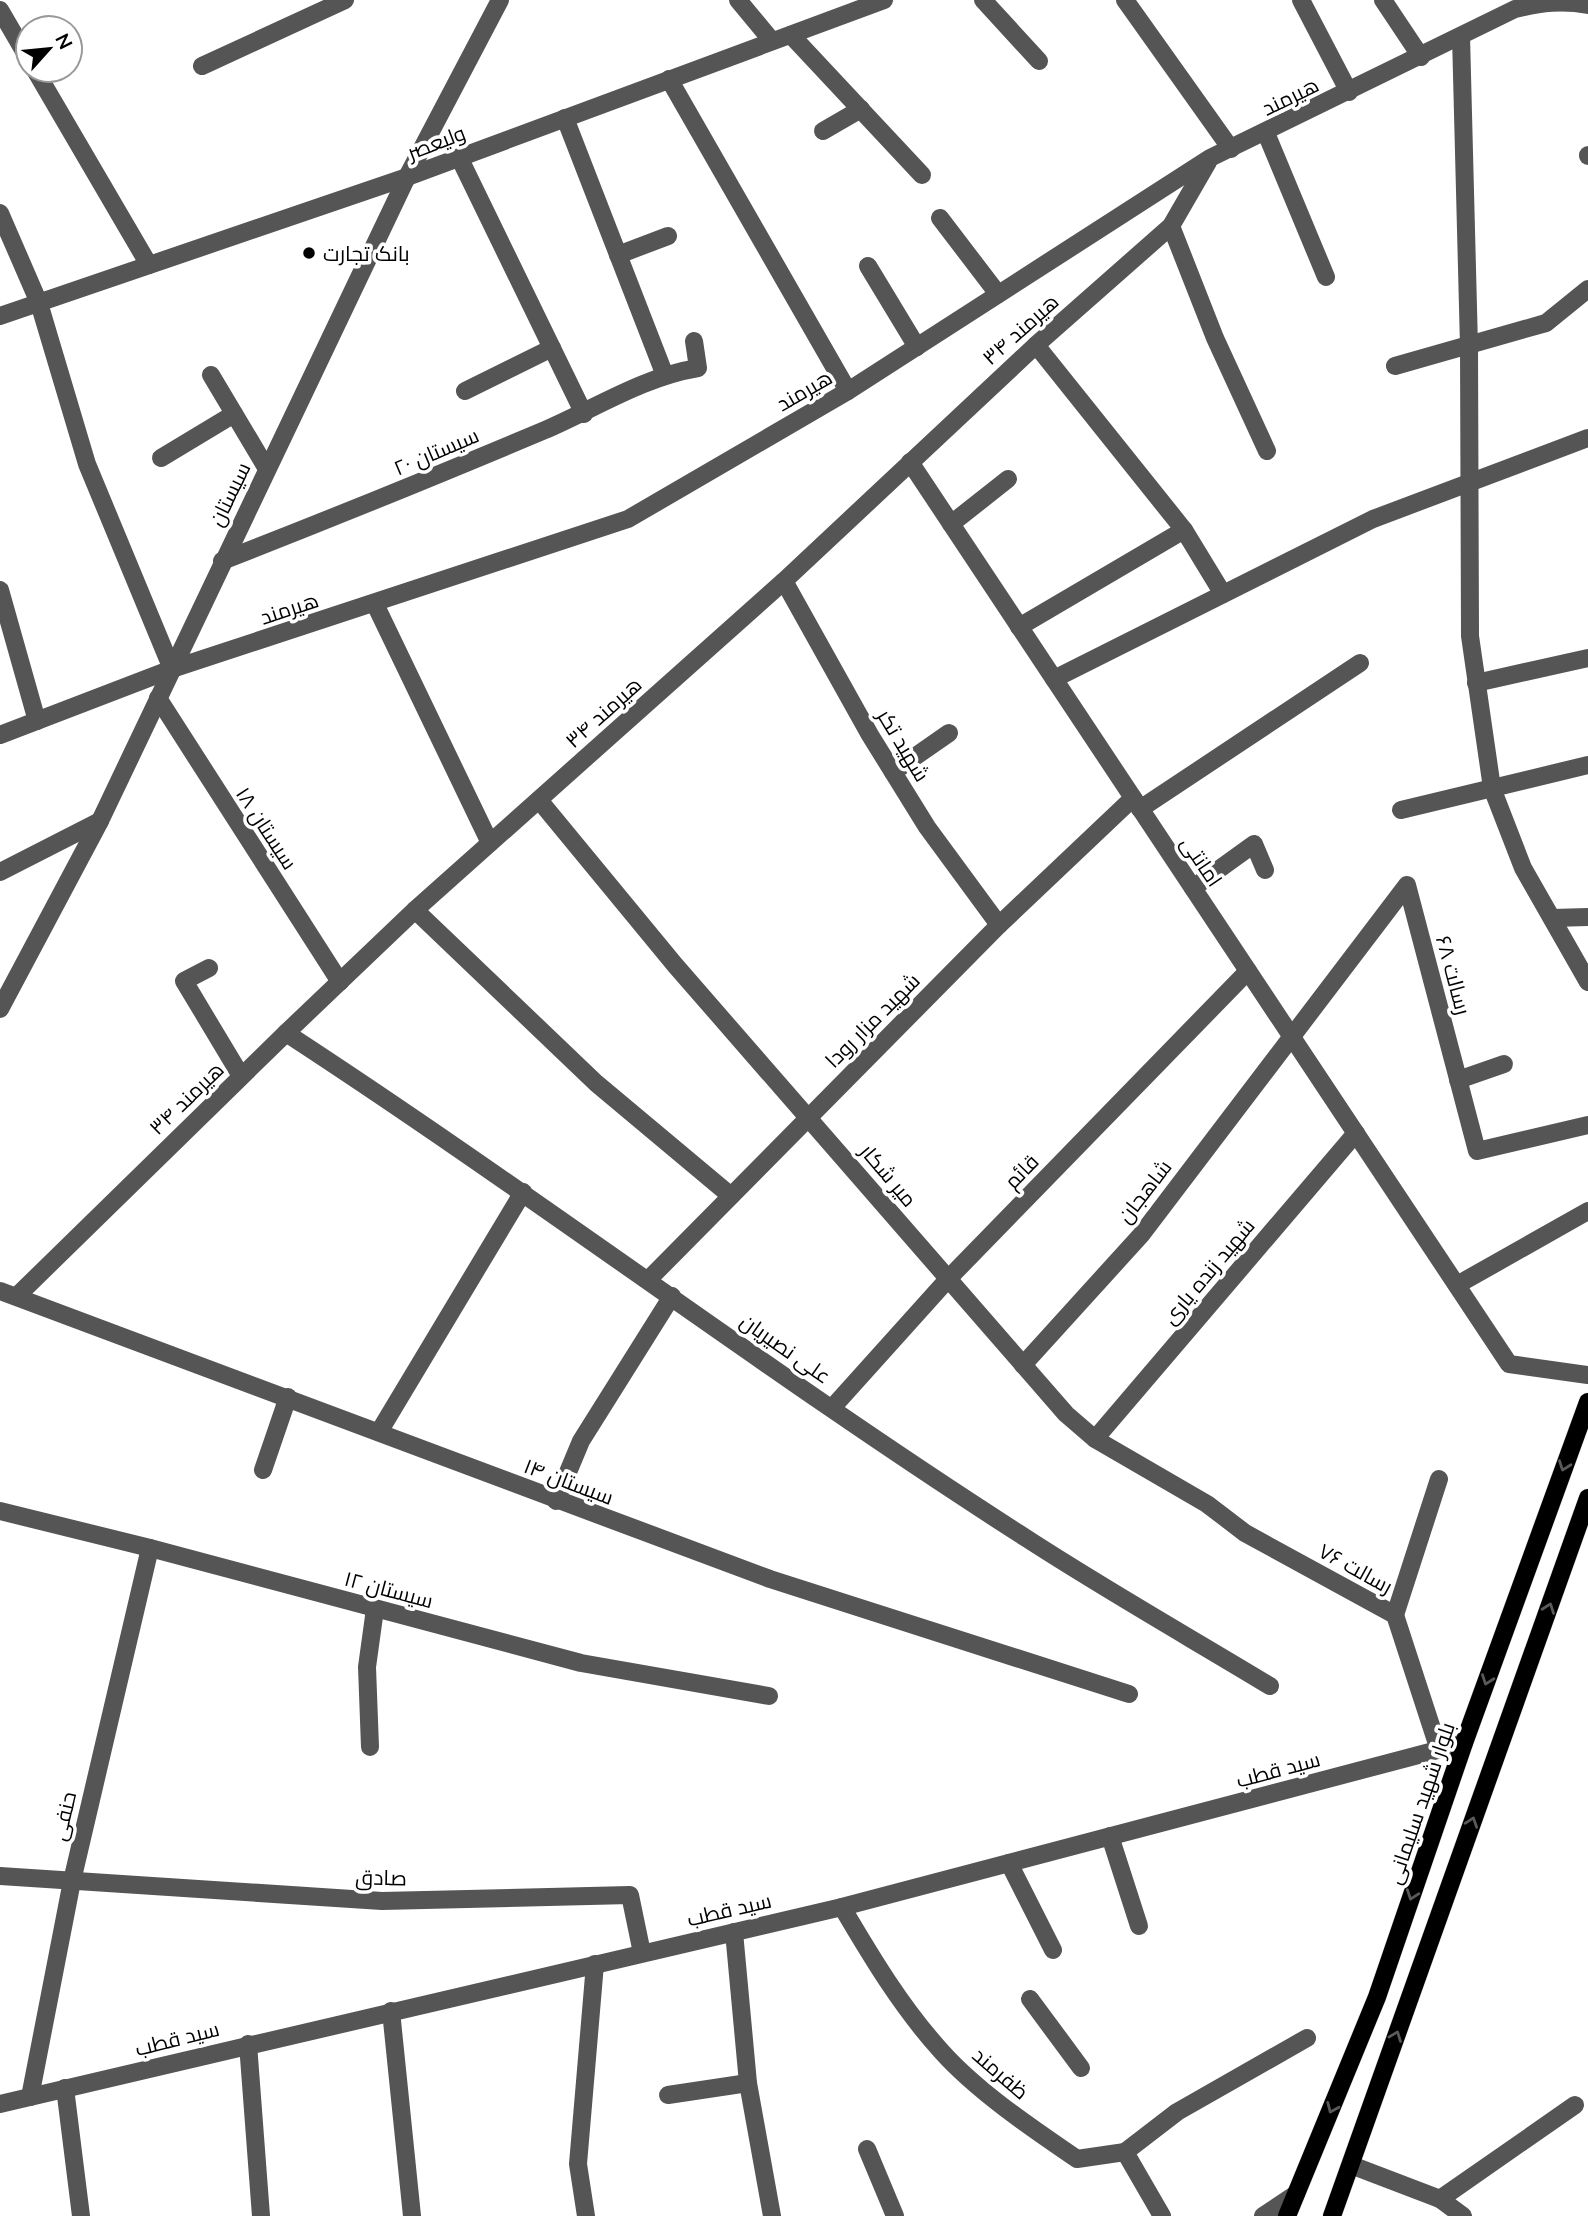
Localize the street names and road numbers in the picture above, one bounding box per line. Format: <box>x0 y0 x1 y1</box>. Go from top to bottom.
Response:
street label: هیرمند <box>1257 71 1323 121</box>
street label: ولیعصر <box>402 119 469 165</box>
street label: هیرمند ۳۴ <box>976 288 1064 370</box>
street label: هیرمند <box>771 364 837 416</box>
street label: سیستان ۲۰ <box>390 421 483 481</box>
street label: سیستان <box>202 458 256 531</box>
street label: هیرمند <box>256 586 322 630</box>
street label: هیرمند ۳۴ <box>559 671 647 753</box>
street label: شهید تکر <box>871 703 936 786</box>
street label: سیستان ۱۸ <box>230 782 303 875</box>
street label: امانتی <box>1175 831 1228 892</box>
street label: رسالت ۶۸ <box>1431 933 1477 1017</box>
street label: شهید مزار رودا <box>819 967 925 1073</box>
street label: هیرمند ۳۴ <box>143 1056 229 1140</box>
street label: میر شکار <box>855 1137 923 1212</box>
street label: قائم <box>998 1148 1045 1195</box>
street label: شاهجان <box>1111 1154 1178 1228</box>
street label: شهید زنده یاری <box>1156 1213 1261 1330</box>
street label: علی نصیریان <box>735 1307 836 1390</box>
street label: سیستان ۱۴ <box>520 1452 617 1511</box>
street label: رسالت ۷۶ <box>1314 1537 1398 1599</box>
street label: سیستان ۱۲ <box>341 1565 436 1614</box>
street label: بلوار شهید سلیمانی <box>1380 1719 1461 1888</box>
street label: سید قطب <box>1233 1745 1323 1793</box>
street label: حنفی <box>45 1789 82 1843</box>
street label: صادق <box>355 1864 407 1891</box>
street label: سید قطب <box>684 1887 774 1931</box>
street label: سید قطب <box>132 2015 222 2061</box>
street label: ظفرمند <box>967 2041 1035 2105</box>

